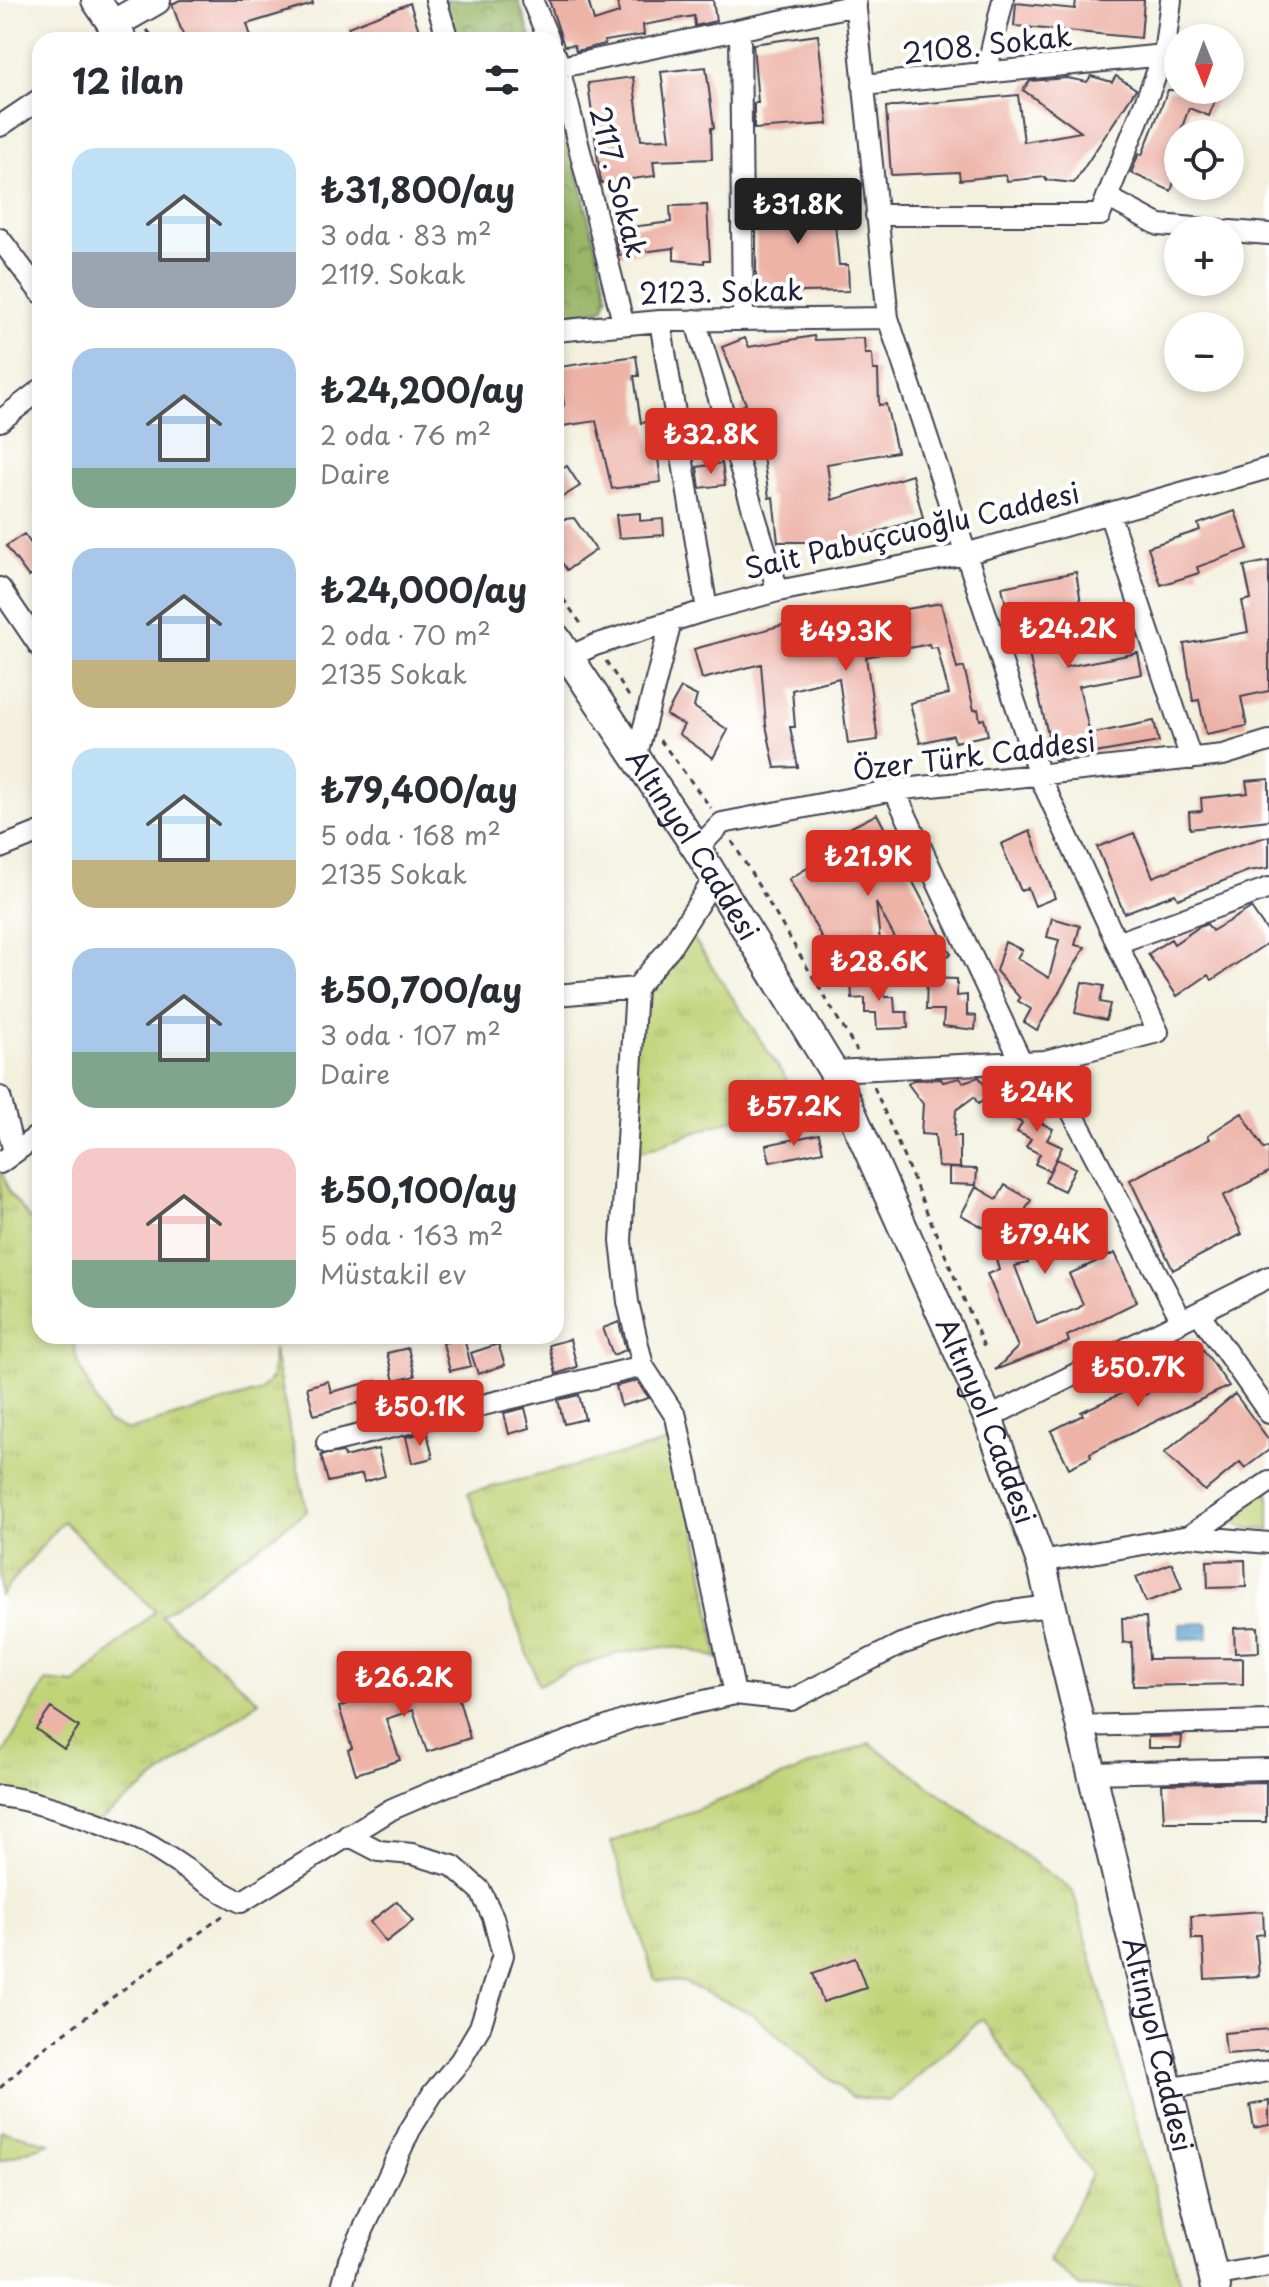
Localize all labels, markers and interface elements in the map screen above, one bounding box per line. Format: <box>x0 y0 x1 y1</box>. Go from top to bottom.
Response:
street label: 2108. Sokak <box>900 13 1074 74</box>
north arrow <box>1164 24 1244 104</box>
map controls <box>1164 24 1244 392</box>
text: 12 ilan <box>72 54 184 106</box>
icon: filters <box>480 58 524 102</box>
street label: 2117. Sokak <box>580 101 659 262</box>
button: locate <box>1164 120 1244 200</box>
text: ₺31,800/ay <box>320 163 515 215</box>
pin: ₺31.8K <box>733 178 863 246</box>
icon: home <box>136 180 232 276</box>
text: ₺31.8K <box>753 184 843 223</box>
text: 3 oda · 83 m² <box>320 215 492 254</box>
button: + <box>1164 216 1244 296</box>
text: 2119. Sokak <box>320 254 466 293</box>
street label: 2123. Sokak <box>639 268 803 313</box>
button: − <box>1164 312 1244 392</box>
text: ₺24,200/ay <box>320 363 524 415</box>
icon: home <box>136 380 232 476</box>
pin: ₺32.8K <box>646 408 776 476</box>
text: ₺32.8K <box>663 414 759 453</box>
text: 2 oda · 76 m² <box>320 415 491 454</box>
text: Daire <box>320 454 390 493</box>
street label: Sait Pabuçcuoğlu Caddesi <box>740 470 1083 589</box>
text: ₺24,000/ay <box>320 563 527 615</box>
icon: home <box>136 580 232 676</box>
pin: ₺24.2K <box>1003 602 1133 670</box>
pin: ₺49.3K <box>781 605 911 673</box>
text: ₺24.2K <box>1019 608 1117 647</box>
text: ₺49.3K <box>799 611 893 650</box>
text: 2 oda · 70 m² <box>320 615 491 654</box>
text: 2135 Sokak <box>320 654 467 693</box>
street label: Özer Türk Caddesi <box>850 718 1098 791</box>
street label: Altınyol Caddesi <box>616 740 771 948</box>
text: ₺79,400/ay <box>320 763 517 815</box>
icon: home <box>136 780 232 876</box>
text: 5 oda · 168 m² <box>320 815 501 854</box>
pin: ₺21.9K <box>803 830 933 898</box>
text: ₺21.9K <box>824 836 912 875</box>
text: 2135 Sokak <box>320 854 467 893</box>
pin: ₺28.6K <box>814 935 944 1003</box>
text: ₺28.6K <box>830 941 928 980</box>
text: ₺50,700/ay <box>320 963 522 1015</box>
icon: home <box>136 980 232 1076</box>
text: 3 oda · 107 m² <box>320 1015 501 1054</box>
text: Daire <box>320 1054 390 1093</box>
pin: ₺24K <box>990 1066 1084 1134</box>
text: ₺24K <box>1000 1072 1074 1111</box>
pin: ₺57.2K <box>729 1080 859 1148</box>
text: ₺57.2K <box>746 1086 842 1125</box>
text: ₺50,100/ay <box>320 1163 517 1215</box>
icon: home <box>136 1180 232 1276</box>
pin: ₺79.4K <box>980 1208 1110 1276</box>
text: ₺79.4K <box>1000 1214 1090 1253</box>
text: 5 oda · 163 m² <box>320 1215 503 1254</box>
text: Müstakil ev <box>320 1254 466 1293</box>
street label: Altınyol Caddesi <box>926 1310 1048 1530</box>
pin: ₺50.7K <box>1073 1341 1203 1409</box>
text: ₺50.7K <box>1091 1347 1185 1386</box>
pin: ₺50.1K <box>355 1380 485 1448</box>
text: ₺50.1K <box>375 1386 465 1425</box>
pin: ₺26.2K <box>339 1651 469 1719</box>
text: ₺26.2K <box>355 1657 453 1696</box>
street label: Altınyol Caddesi <box>1112 1933 1206 2156</box>

